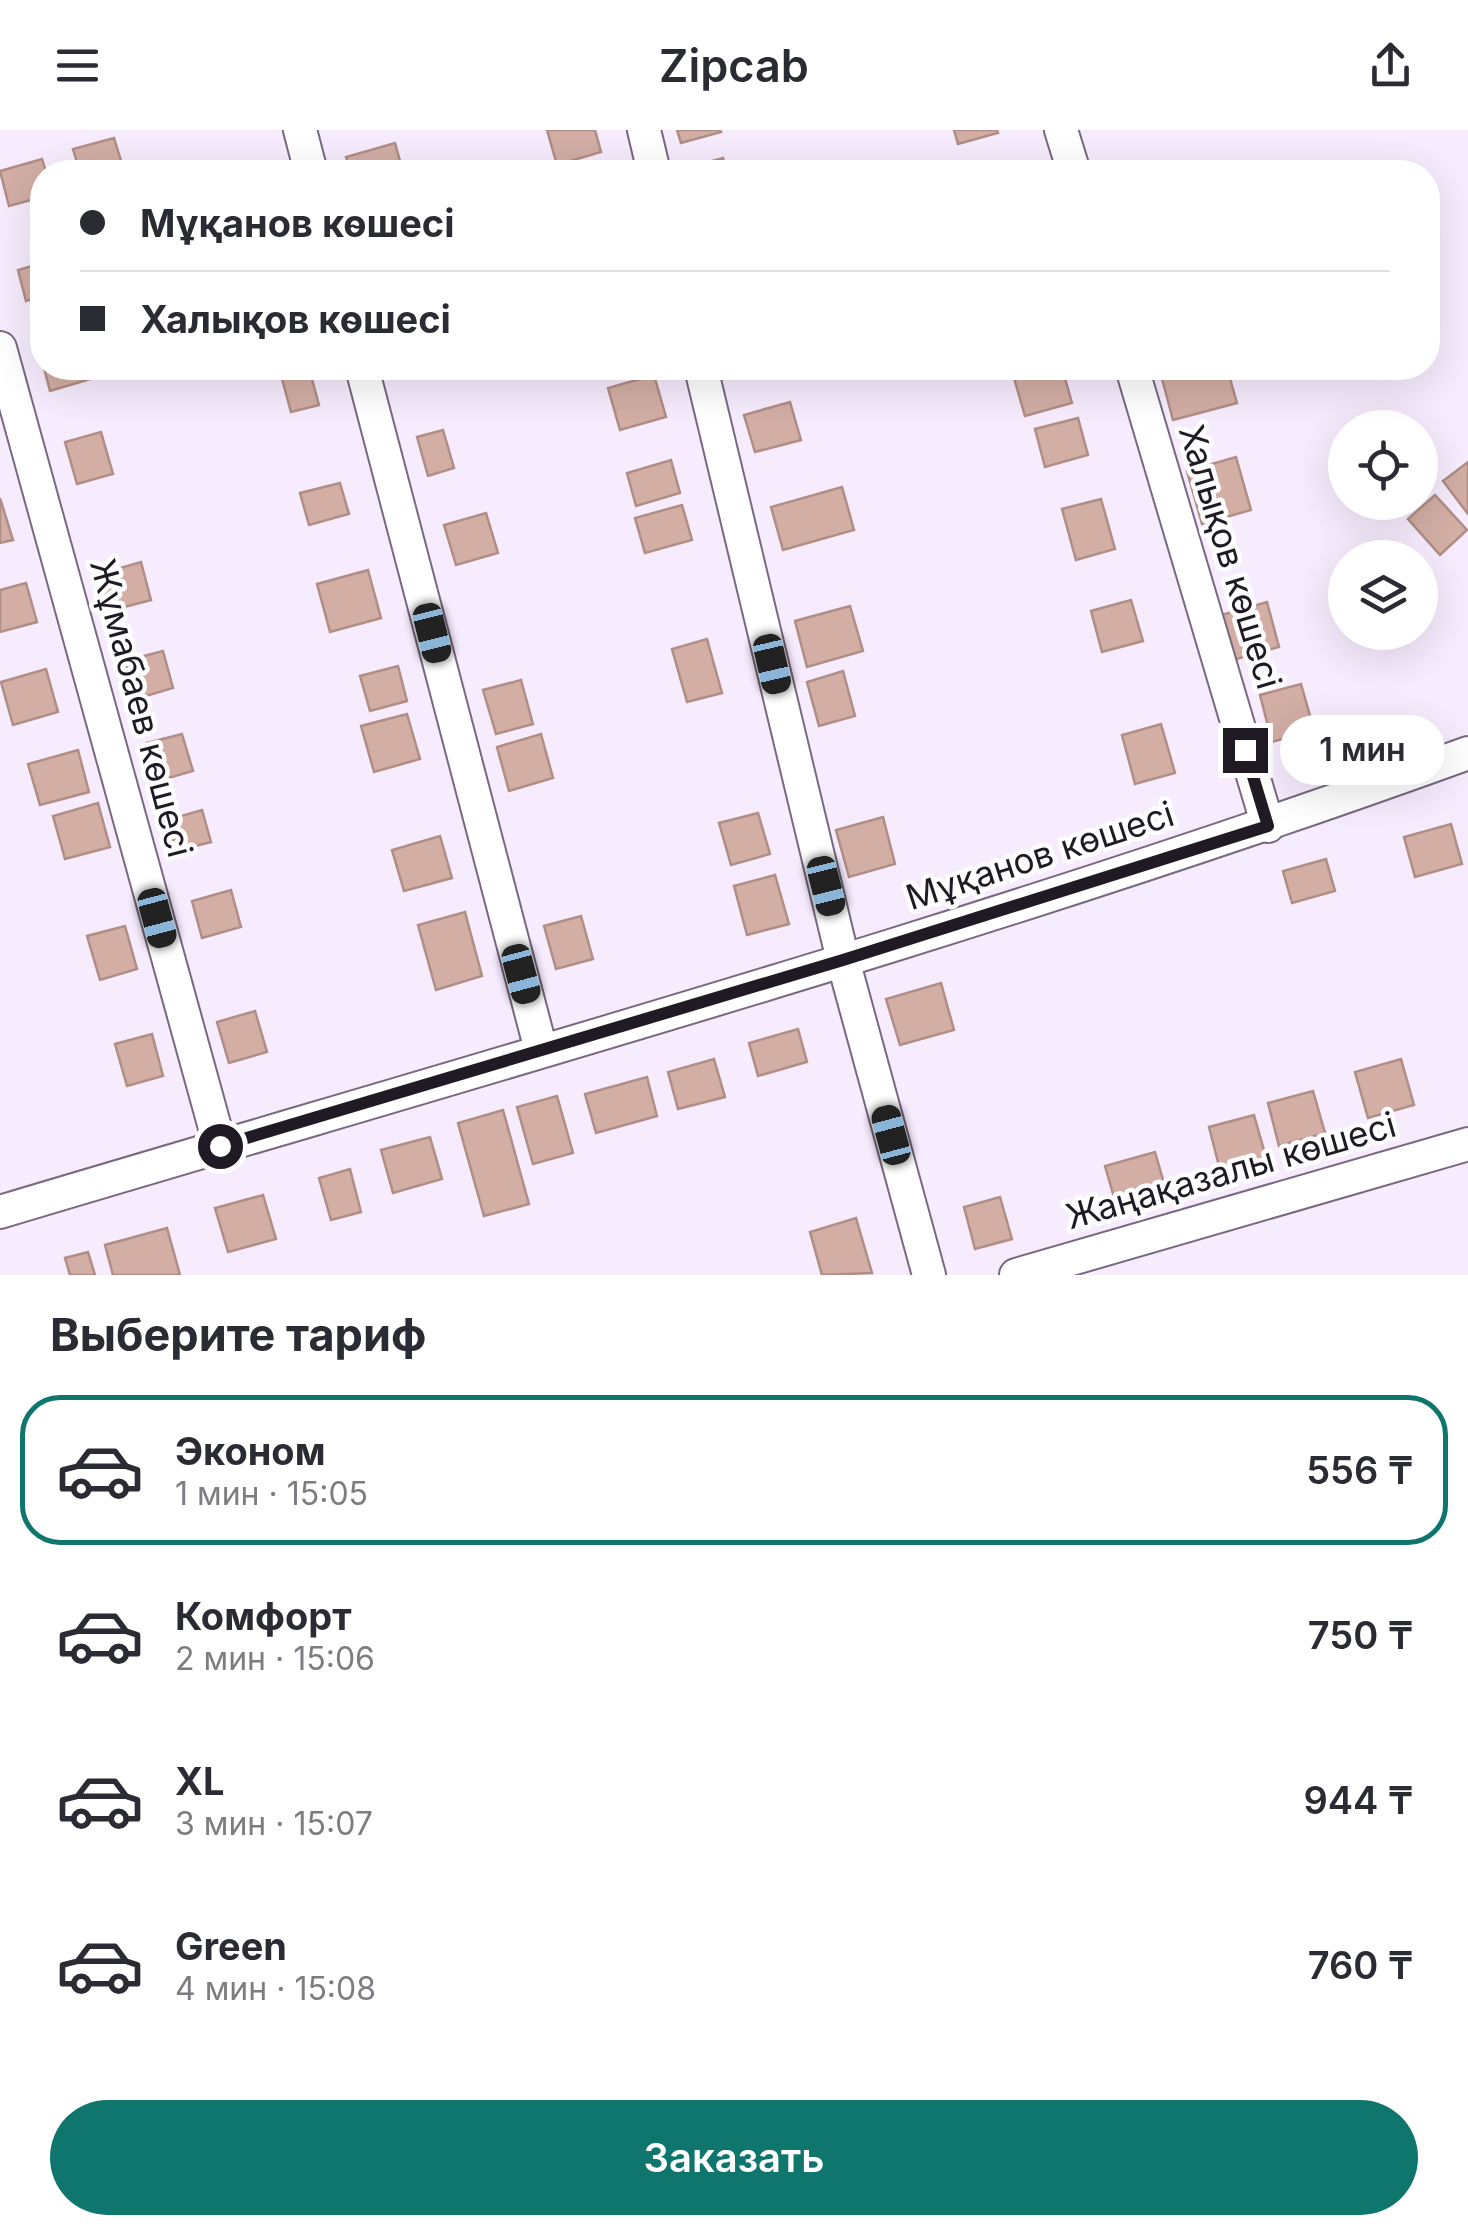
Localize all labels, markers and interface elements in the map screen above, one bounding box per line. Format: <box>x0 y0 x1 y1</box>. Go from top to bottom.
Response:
icon: menu <box>50 38 105 93</box>
text: Zipcab <box>659 38 809 93</box>
icon: share <box>1363 38 1418 93</box>
text: Мұқанов көшесі <box>140 200 454 246</box>
text: Халықов көшесі <box>140 296 451 342</box>
map controls <box>1328 410 1438 650</box>
button: locate <box>1328 410 1438 520</box>
street label: Халықов көшесі <box>1171 420 1291 694</box>
button: layers <box>1328 540 1438 650</box>
street label: Жұмабаев көшесі <box>82 554 202 861</box>
car <box>410 600 454 666</box>
car <box>751 631 793 697</box>
callout: 1 мин <box>1280 715 1445 785</box>
route end <box>1223 728 1268 773</box>
text: 1 мин <box>1319 730 1406 769</box>
street label: Мұқанов көшесі <box>901 792 1179 918</box>
car <box>804 853 848 919</box>
car <box>135 885 179 951</box>
car <box>499 941 543 1007</box>
car <box>869 1102 913 1168</box>
street label: Жаңақазалы көшесі <box>1061 1103 1400 1237</box>
route start <box>198 1124 243 1169</box>
text: Выберите тариф <box>50 1307 426 1362</box>
icon: car <box>55 1425 145 1515</box>
text: Эконом <box>175 1428 326 1474</box>
text: 556 ₸ <box>1306 1447 1413 1493</box>
text: 1 мин · 15:05 <box>175 1474 368 1513</box>
icon: car <box>55 1590 145 1680</box>
text: Комфорт <box>175 1593 352 1639</box>
text: 750 ₸ <box>1308 1612 1413 1658</box>
text: 2 мин · 15:06 <box>175 1639 375 1678</box>
icon: car <box>55 1755 145 1845</box>
text: XL <box>175 1758 225 1804</box>
text: 944 ₸ <box>1303 1777 1413 1823</box>
text: 3 мин · 15:07 <box>175 1804 373 1843</box>
icon: car <box>55 1920 145 2010</box>
text: Green <box>175 1923 287 1969</box>
text: 760 ₸ <box>1308 1942 1413 1988</box>
text: 4 мин · 15:08 <box>175 1969 376 2008</box>
button: Заказать <box>50 2100 1418 2215</box>

